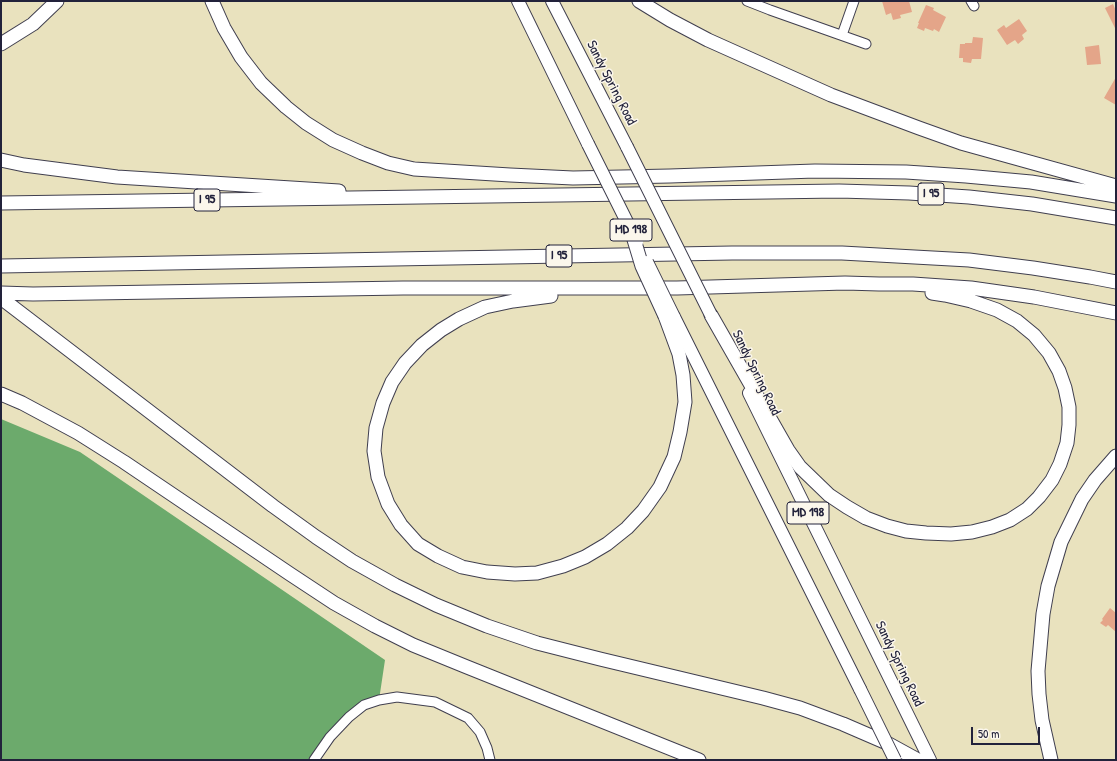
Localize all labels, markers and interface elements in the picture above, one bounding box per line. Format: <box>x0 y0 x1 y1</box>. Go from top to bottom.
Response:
street label: Sandy Spring Road <box>583 38 639 128</box>
road number: I 95 <box>918 183 944 205</box>
road number: I 95 <box>194 189 220 211</box>
road number: MD 198 <box>610 219 652 241</box>
road number: I 95 <box>546 245 572 267</box>
street label: Sandy Spring Road <box>728 328 784 418</box>
road number: MD 198 <box>787 502 829 524</box>
street label: Sandy Spring Road <box>871 619 927 709</box>
scale bar <box>973 719 1042 745</box>
text: 50 m <box>978 725 999 742</box>

